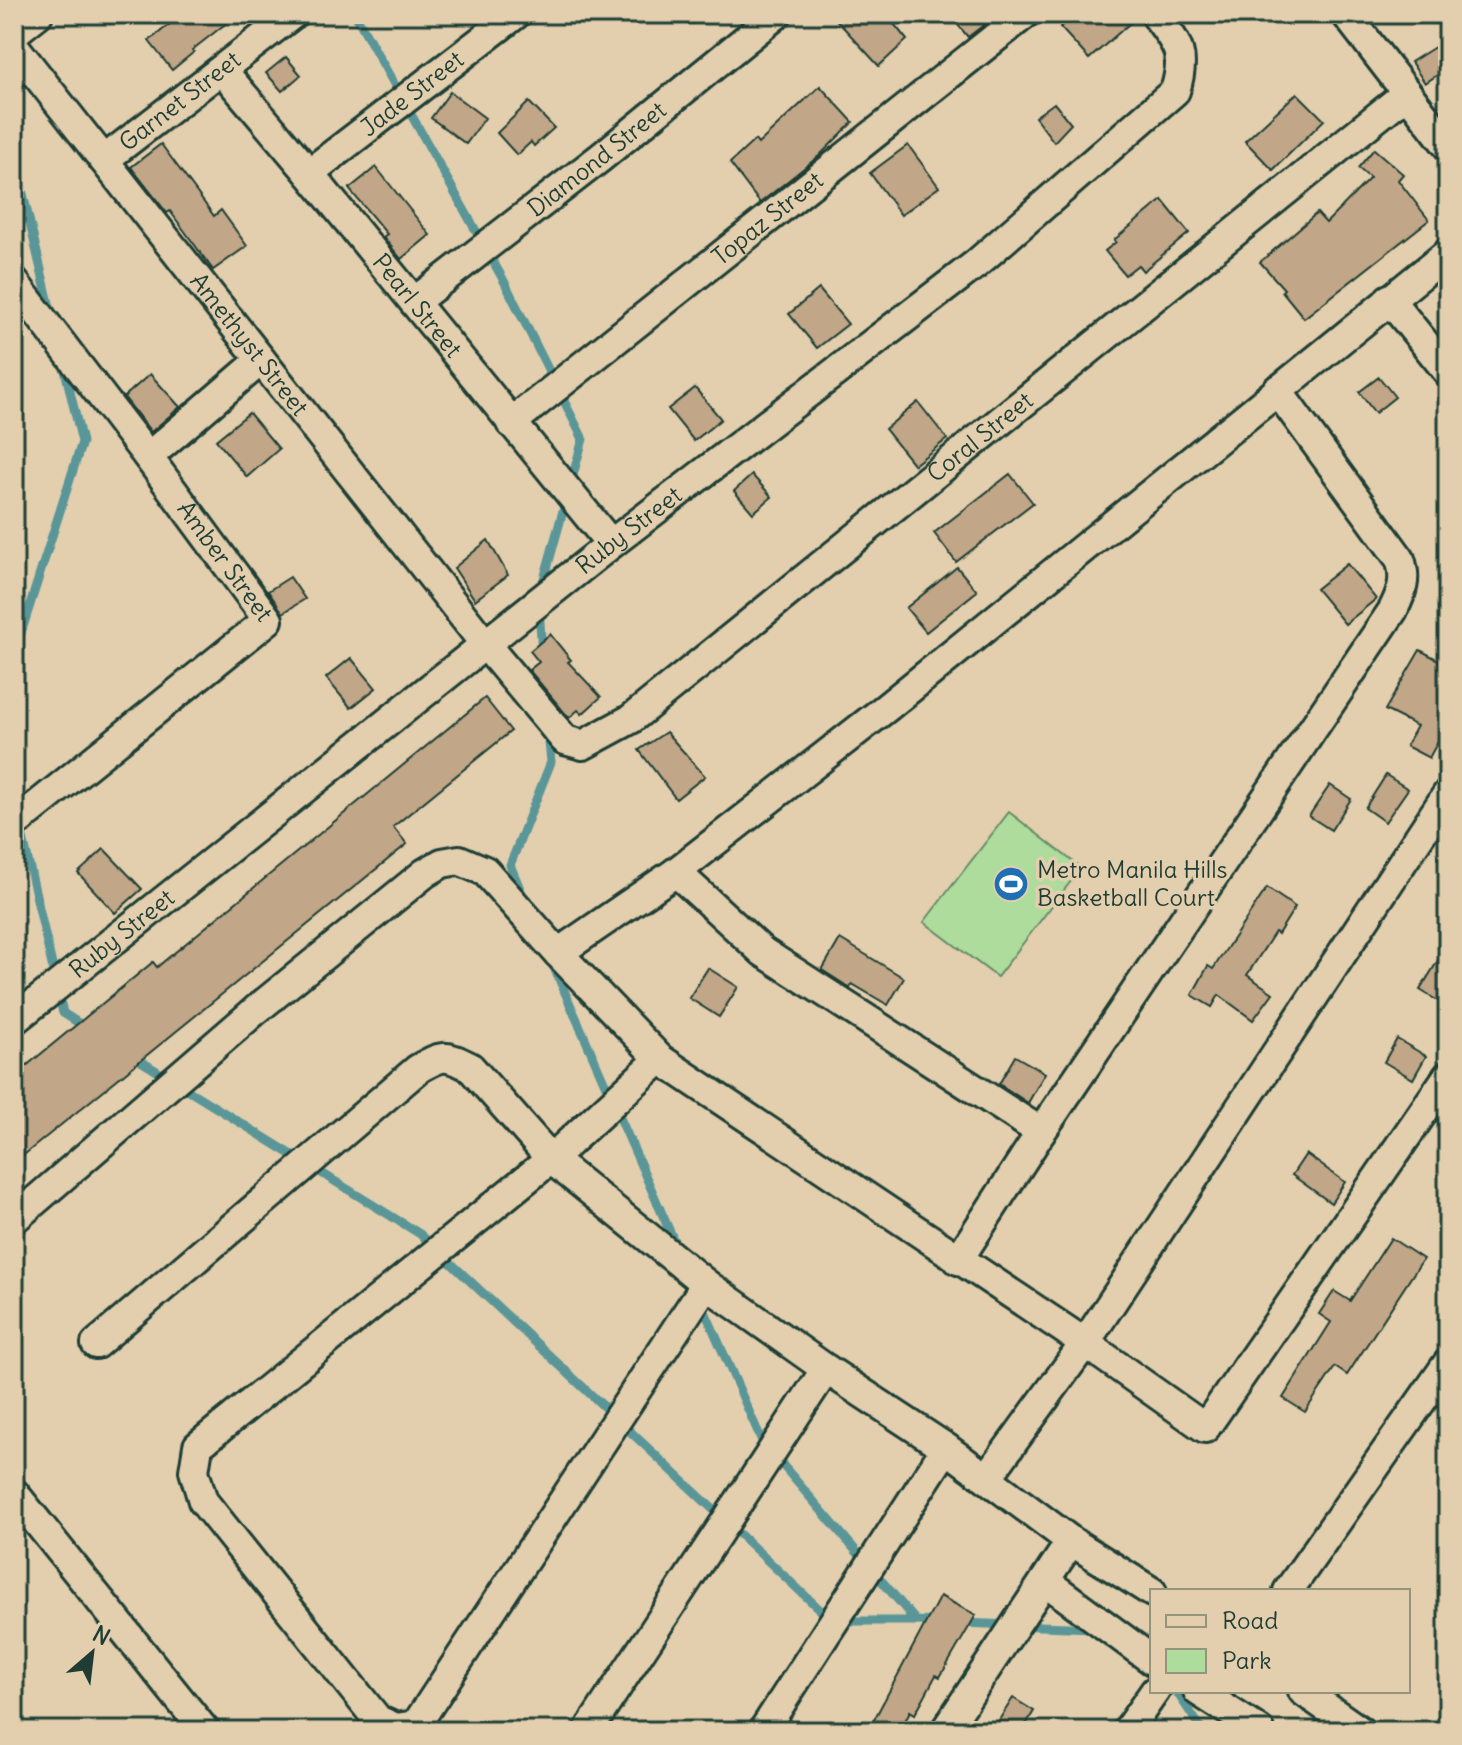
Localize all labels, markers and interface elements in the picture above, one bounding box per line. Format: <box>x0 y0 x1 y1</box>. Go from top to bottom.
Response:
street label: Garnet Street <box>113 44 246 157</box>
street label: Jade Street <box>354 44 469 142</box>
street label: Diamond Street <box>521 94 672 223</box>
street label: Topaz Street <box>706 165 828 271</box>
street label: Pearl Street <box>367 247 469 363</box>
street label: Amethyst Street <box>184 266 315 421</box>
street label: Coral Street <box>920 385 1039 488</box>
street label: Ruby Street <box>569 479 687 580</box>
street label: Amber Street <box>171 495 280 627</box>
place label: Metro Manila Hills Basketball Court <box>1037 854 1227 912</box>
sports icon: Metro Manila Hills Basketball Court <box>992 865 1030 903</box>
street label: Ruby Street <box>63 882 180 984</box>
legend <box>1150 1589 1410 1693</box>
text: Road <box>1222 1605 1278 1635</box>
north arrow <box>52 1613 132 1693</box>
text: N <box>88 1619 115 1651</box>
text: Park <box>1222 1645 1272 1675</box>

